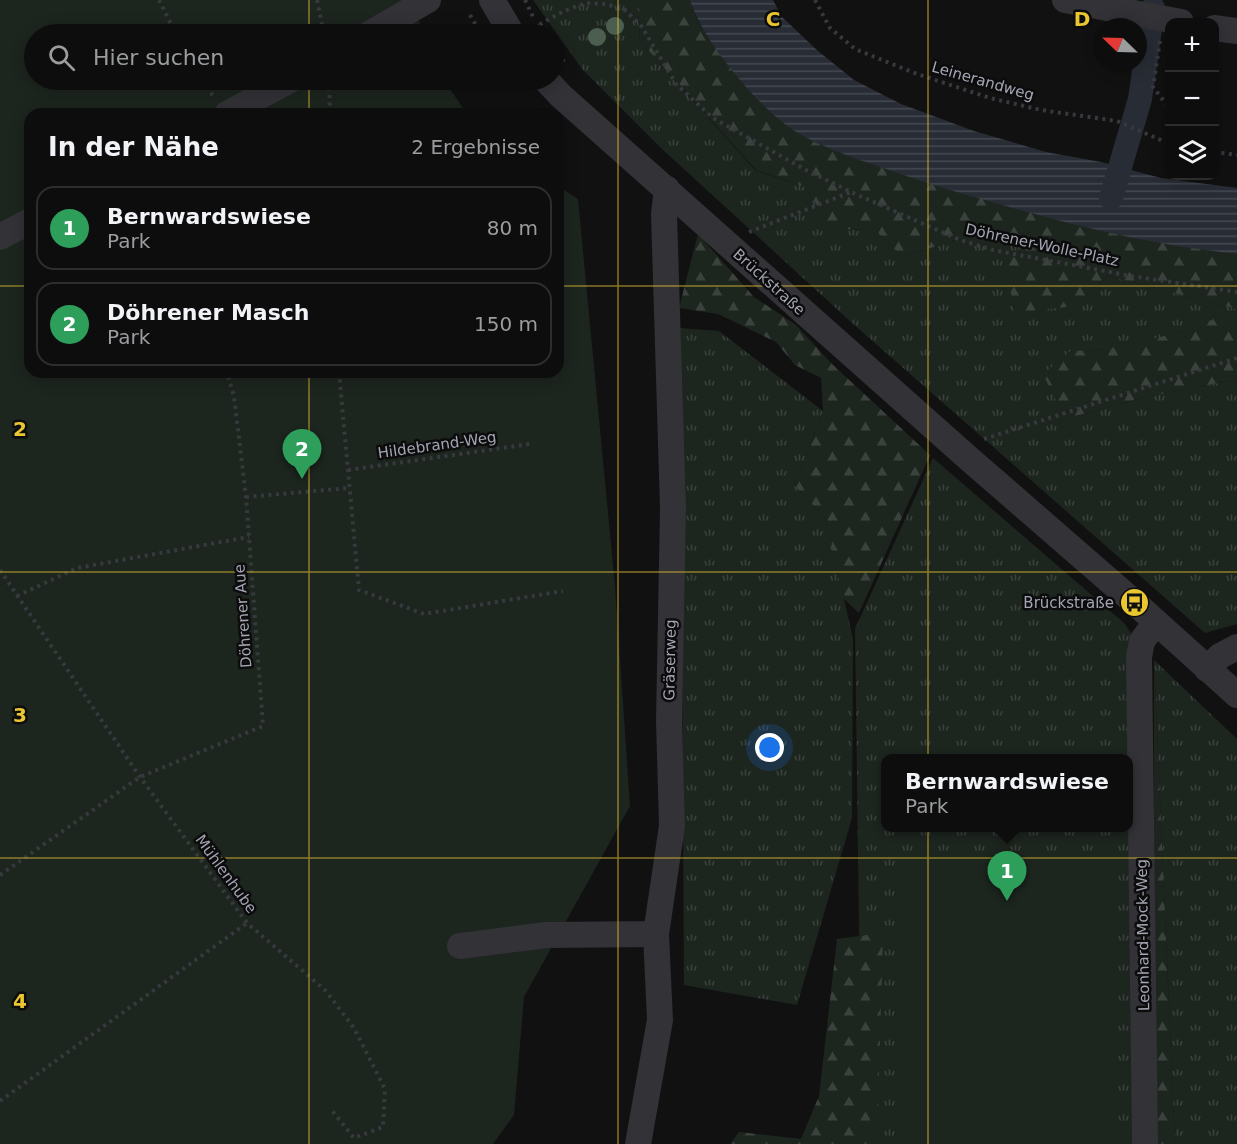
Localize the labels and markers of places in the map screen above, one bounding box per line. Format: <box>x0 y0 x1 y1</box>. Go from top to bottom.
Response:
pin: 2 <box>282 430 322 479</box>
bus stop icon: Brückstraße <box>1119 587 1151 619</box>
place label: Brückstraße <box>1023 594 1114 612</box>
pin: 1 <box>988 852 1026 901</box>

